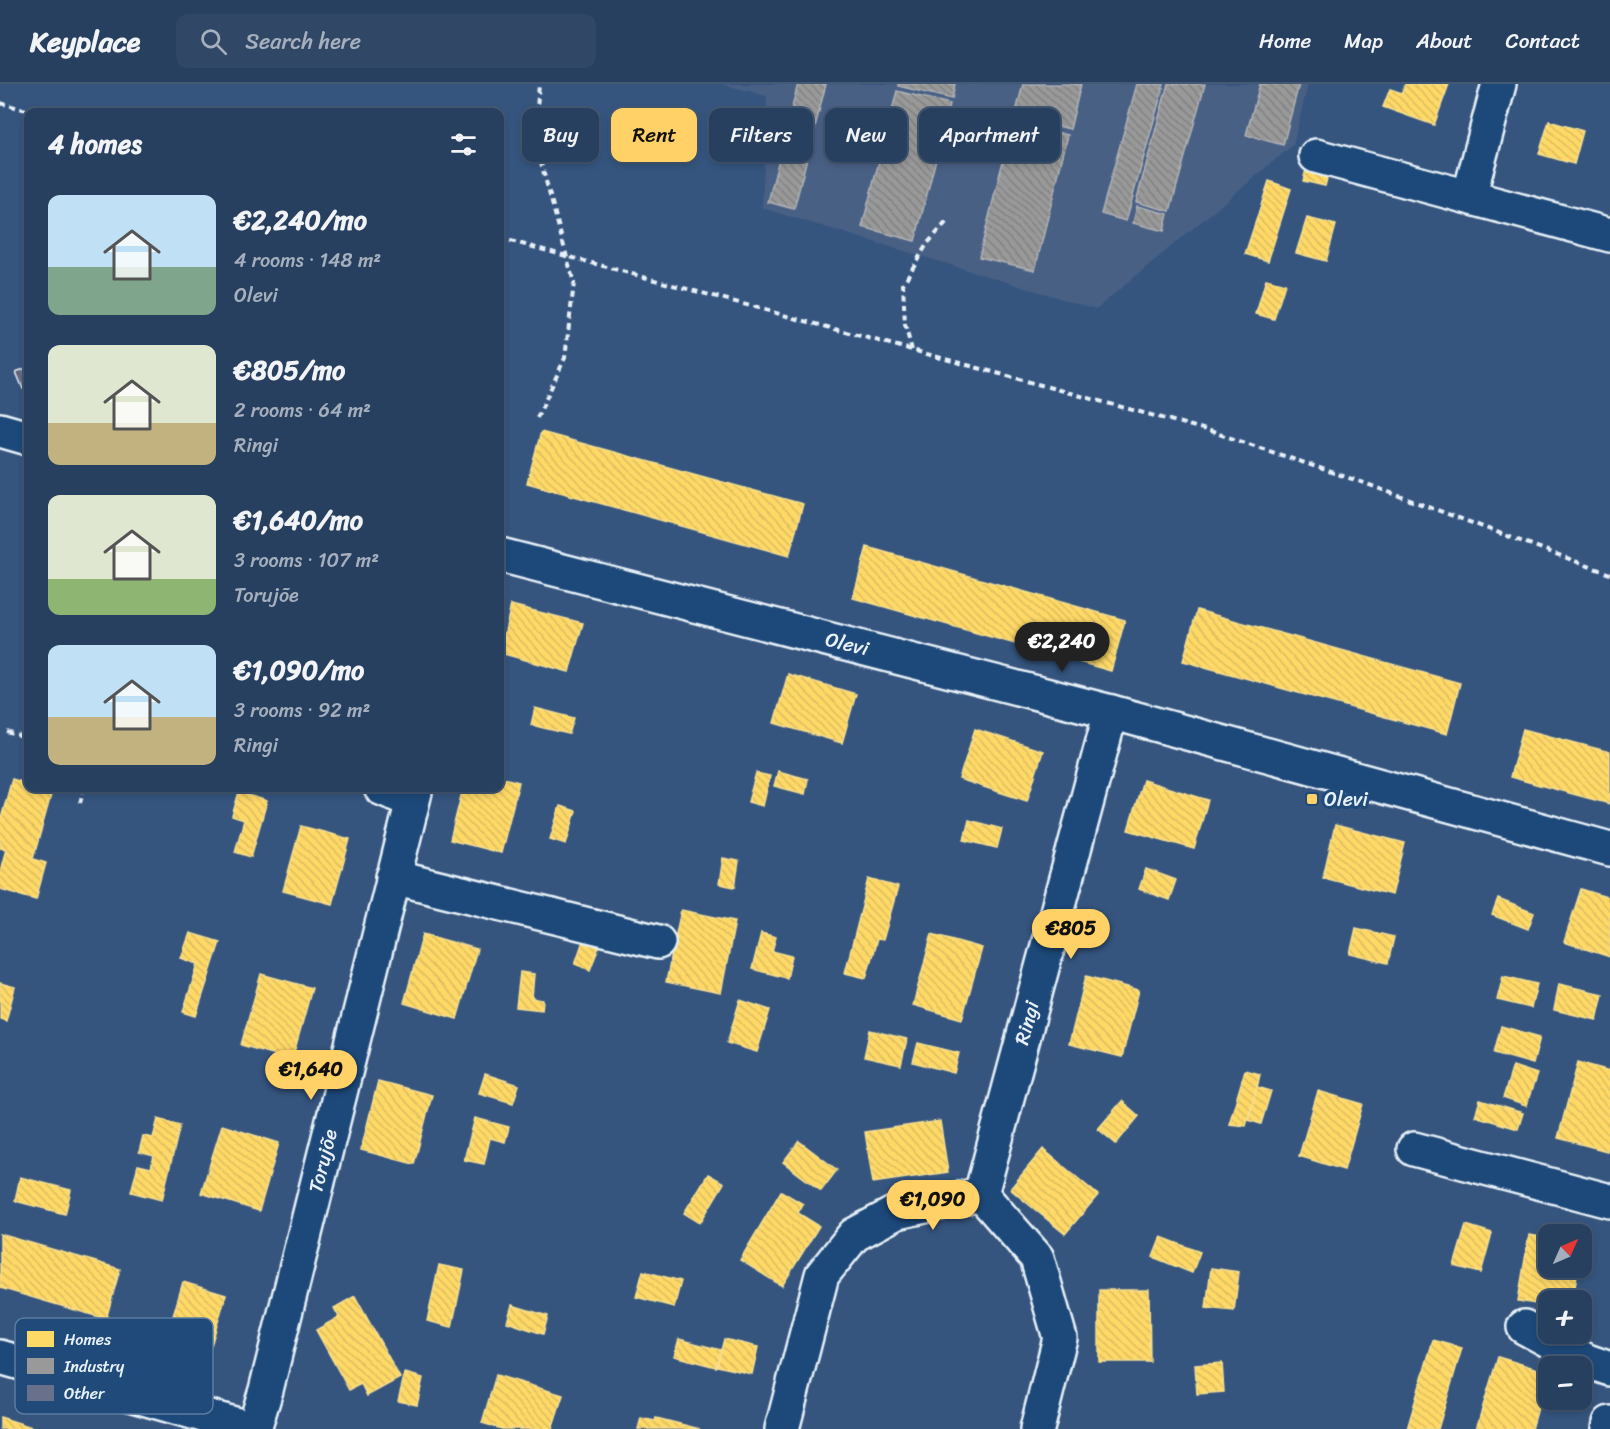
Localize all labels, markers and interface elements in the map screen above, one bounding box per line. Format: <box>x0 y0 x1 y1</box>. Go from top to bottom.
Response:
search box <box>176 14 596 68</box>
text: Keyplace <box>30 17 140 66</box>
text: Search here <box>245 22 361 61</box>
text: Home <box>1259 22 1311 60</box>
text: Map <box>1344 22 1383 60</box>
text: About <box>1416 22 1473 60</box>
text: Contact <box>1506 22 1580 60</box>
icon: search <box>197 25 230 58</box>
chip: Buy <box>522 108 599 162</box>
chip: Rent <box>611 108 697 162</box>
chip: Filters <box>709 108 813 162</box>
chip: New <box>825 108 907 162</box>
chip: Apartment <box>919 108 1060 162</box>
text: 4 homes <box>48 121 142 167</box>
icon: filters <box>447 128 480 161</box>
text: €2,240/mo <box>234 197 367 243</box>
icon: home <box>96 219 168 291</box>
text: 4 rooms · 148 m² <box>234 243 381 278</box>
text: Olevi <box>234 278 278 313</box>
text: €805/mo <box>234 347 345 393</box>
icon: home <box>96 369 168 441</box>
text: 2 rooms · 64 m² <box>234 393 371 428</box>
text: Ringi <box>234 428 278 463</box>
text: €1,640/mo <box>234 497 363 543</box>
icon: home <box>96 519 168 591</box>
text: 3 rooms · 107 m² <box>234 543 379 578</box>
text: Torujõe <box>234 578 299 613</box>
street label: Olevi <box>822 622 874 667</box>
pin: €2,240 <box>1013 622 1111 673</box>
text: €2,240 <box>1029 624 1095 659</box>
text: €1,090/mo <box>234 647 364 693</box>
icon: home <box>96 669 168 741</box>
text: 3 rooms · 92 m² <box>234 693 370 728</box>
text: Ringi <box>234 728 278 763</box>
place label: Olevi <box>1324 782 1369 817</box>
marker: Olevi <box>1305 792 1319 806</box>
pin: €805 <box>1035 909 1107 960</box>
text: €805 <box>1046 911 1096 946</box>
street label: Ringi <box>1004 996 1050 1049</box>
pin: €1,640 <box>262 1050 360 1101</box>
text: €1,640 <box>279 1052 343 1087</box>
street label: Torujõe <box>298 1125 348 1197</box>
pin: €1,090 <box>884 1180 982 1231</box>
text: €1,090 <box>901 1182 965 1217</box>
north arrow <box>1538 1224 1592 1278</box>
map controls <box>1538 1224 1592 1410</box>
button: + <box>1538 1290 1592 1344</box>
legend <box>15 1318 213 1414</box>
text: Homes <box>64 1325 112 1354</box>
text: Industry <box>63 1352 125 1381</box>
button: − <box>1538 1356 1592 1410</box>
text: Other <box>64 1379 106 1408</box>

